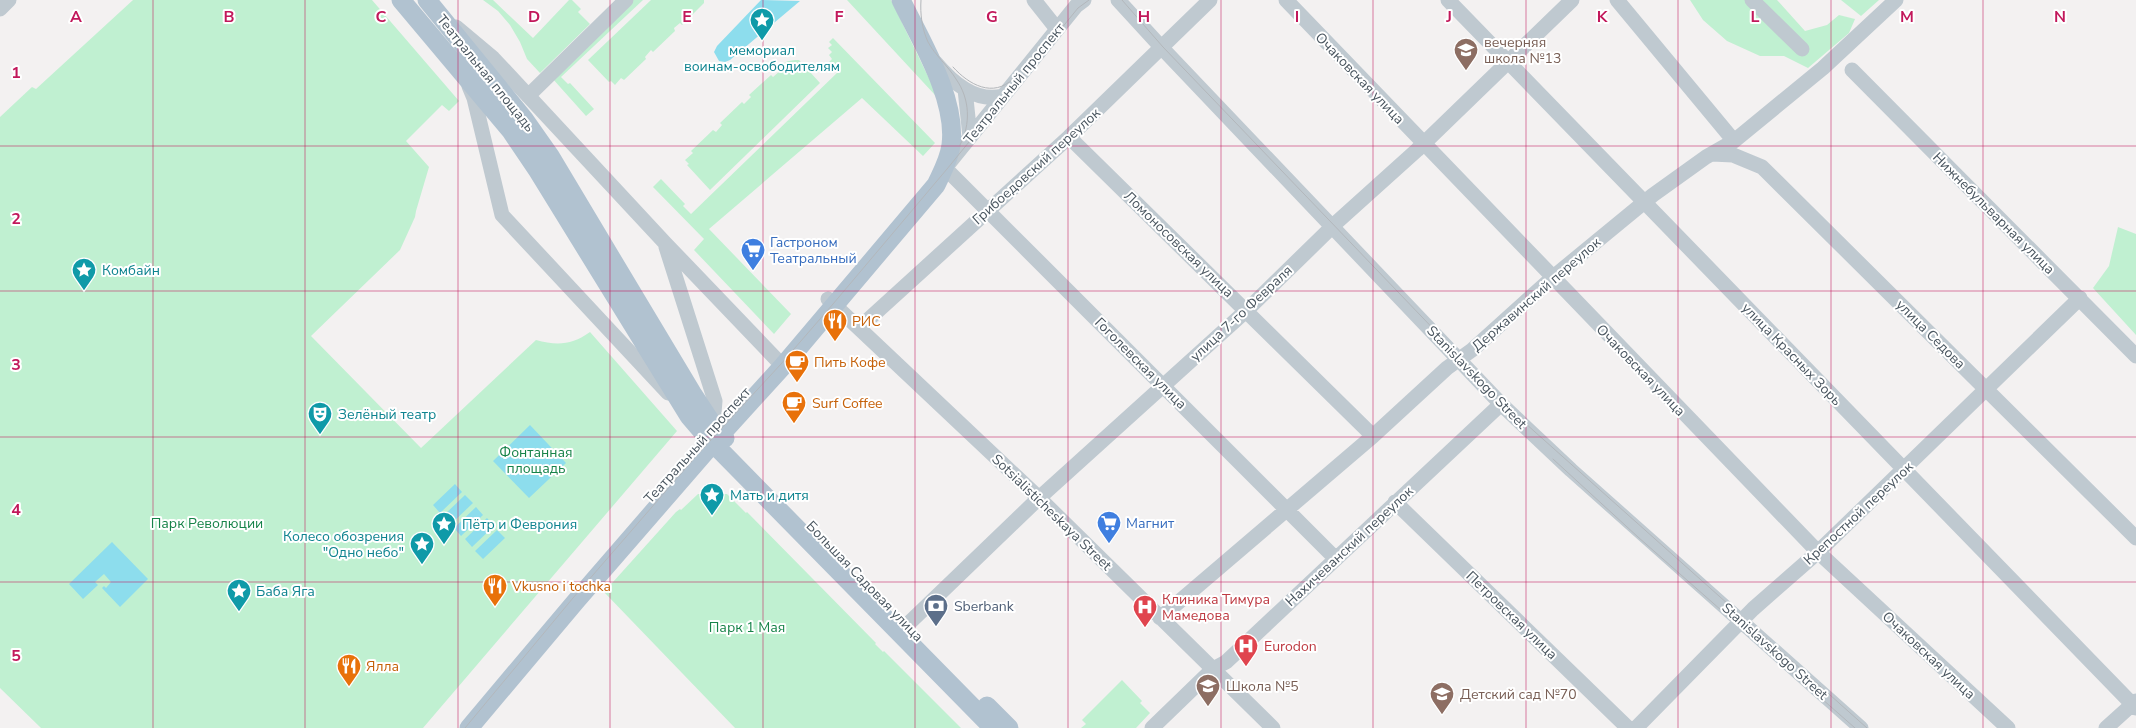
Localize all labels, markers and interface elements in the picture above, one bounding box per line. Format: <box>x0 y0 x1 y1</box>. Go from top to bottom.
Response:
text: A <box>70 6 82 28</box>
text: B <box>223 6 235 28</box>
text: C <box>376 6 387 28</box>
text: D <box>528 6 540 28</box>
text: E <box>682 6 692 28</box>
text: F <box>835 6 844 28</box>
text: G <box>986 6 998 28</box>
text: H <box>1138 6 1150 28</box>
text: I <box>1295 6 1299 28</box>
text: J <box>1445 6 1452 28</box>
text: K <box>1597 6 1609 28</box>
text: L <box>1751 6 1760 28</box>
text: M <box>1900 6 1914 28</box>
text: N <box>2054 6 2066 28</box>
place icon: мемориал воинам-освободителям <box>749 7 775 41</box>
street label: Театральная площадь <box>432 11 539 136</box>
street label: Театральный проспект <box>960 18 1070 148</box>
street label: Очаковская улица <box>1311 28 1408 128</box>
place label: вечерняя школа №13 <box>1484 33 1561 68</box>
school or university icon: вечерняя школа №13 <box>1453 37 1479 71</box>
place label: мемориал воинам-освободителям <box>684 41 840 76</box>
text: 1 <box>11 62 21 84</box>
street label: Грибоедовский переулок <box>968 103 1105 229</box>
street label: Нижнебульварная улица <box>1928 148 2059 279</box>
street label: Ломоносовская улица <box>1120 187 1238 302</box>
text: 2 <box>11 208 21 230</box>
place label: Гастроном Театральный <box>770 233 857 268</box>
street label: Державинский переулок <box>1468 233 1605 356</box>
supermarket icon: Гастроном Театральный <box>740 237 766 271</box>
place icon: Комбайн <box>71 257 97 291</box>
place label: Комбайн <box>102 261 160 280</box>
street label: улица 7-го Февраля <box>1186 261 1296 366</box>
street label: улица Седова <box>1892 295 1970 373</box>
street label: улица Красных Зорь <box>1737 299 1846 410</box>
restaurant icon: РИС <box>822 308 848 342</box>
place label: РИС <box>852 312 881 331</box>
street label: Гоголевская улица <box>1091 313 1191 413</box>
street label: Очаковская улица <box>1592 320 1689 420</box>
street label: Stanislavskogo Street <box>1422 322 1531 433</box>
cafe icon: Пить Кофе <box>784 349 810 383</box>
place label: Пить Кофе <box>814 353 886 372</box>
text: 3 <box>11 354 21 376</box>
street label: Театральный проспект <box>640 382 755 508</box>
cafe icon: Surf Coffee <box>781 390 807 424</box>
place label: Surf Coffee <box>812 394 883 413</box>
theatre icon: Зелёный театр <box>307 401 333 435</box>
place label: Зелёный театр <box>338 405 436 424</box>
park label: Фонтанная площадь <box>499 443 573 478</box>
street label: Sotsialisticheskaya Street <box>988 450 1116 575</box>
street label: Крепостной переулок <box>1799 457 1918 569</box>
place icon: Мать и дитя <box>699 482 725 516</box>
street label: Нахичеванский переулок <box>1281 482 1418 611</box>
place label: Мать и дитя <box>730 486 809 505</box>
text: 4 <box>11 499 21 521</box>
supermarket icon: Магнит <box>1096 510 1122 544</box>
place icon: Пётр и Феврония <box>431 511 457 545</box>
park label: Парк Революции <box>151 514 263 533</box>
place label: Магнит <box>1126 514 1175 533</box>
place label: Пётр и Феврония <box>462 515 577 534</box>
street label: Большая Садовая улица <box>802 517 927 646</box>
place label: Колесо обозрения "Одно небо" <box>283 527 404 562</box>
place icon: Колесо обозрения "Одно небо" <box>409 531 435 565</box>
street label: Петровская улица <box>1462 567 1561 664</box>
restaurant icon: Vkusno i tochka <box>482 573 508 607</box>
place label: Vkusno i tochka <box>511 577 611 596</box>
place icon: Баба Яга <box>226 578 252 612</box>
place label: Баба Яга <box>256 582 315 601</box>
place label: Клиника Тимура Мамедова <box>1162 590 1270 625</box>
bank icon: Sberbank <box>923 593 949 627</box>
hospital icon: Клиника Тимура Мамедова <box>1132 594 1158 628</box>
place label: Sberbank <box>954 597 1015 616</box>
street label: Stanislavskogo Street <box>1718 599 1832 704</box>
street label: Очаковская улица <box>1878 607 1979 703</box>
park label: Парк 1 Мая <box>709 618 785 637</box>
hospital icon: Eurodon <box>1233 633 1259 667</box>
place label: Eurodon <box>1264 637 1317 656</box>
text: 5 <box>11 645 21 667</box>
restaurant icon: Ялла <box>336 653 362 687</box>
place label: Ялла <box>366 657 399 676</box>
school or university icon: Школа №5 <box>1195 673 1221 707</box>
place label: Школа №5 <box>1226 677 1299 696</box>
school or university icon: Детский сад №70 <box>1429 681 1455 715</box>
place label: Детский сад №70 <box>1460 685 1577 704</box>

